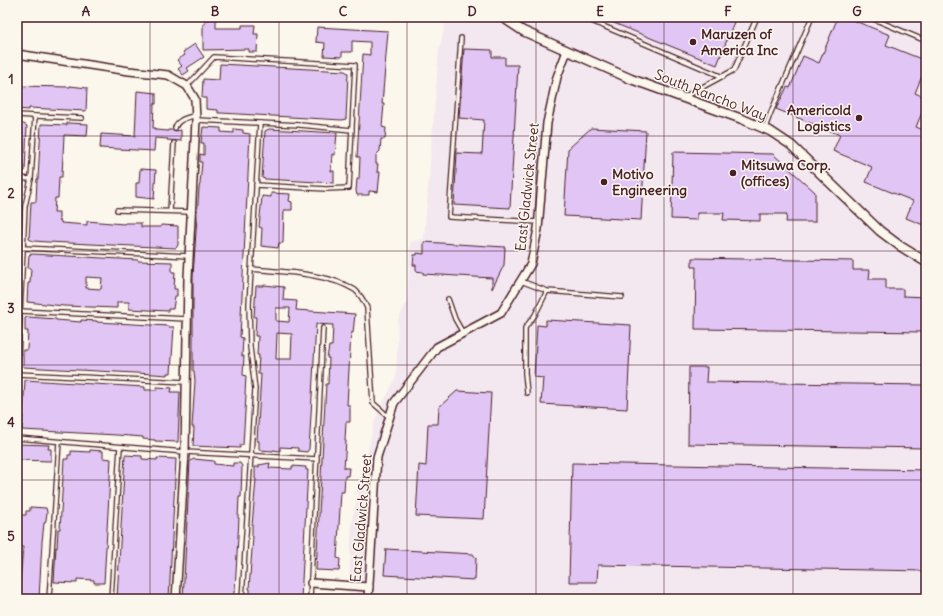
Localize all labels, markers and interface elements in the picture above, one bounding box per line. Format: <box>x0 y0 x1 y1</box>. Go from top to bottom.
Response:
text: A <box>82 3 91 20</box>
text: B <box>211 3 220 20</box>
text: C <box>339 3 348 20</box>
text: D <box>467 3 477 20</box>
text: E <box>596 3 604 20</box>
text: F <box>724 3 732 20</box>
text: G <box>852 3 862 20</box>
place label: Maruzen of America Inc <box>701 25 778 59</box>
marker: Maruzen of America Inc <box>688 37 698 47</box>
street label: South Rancho Way <box>652 65 770 125</box>
text: 1 <box>8 71 14 88</box>
place label: Americold Logistics <box>787 101 852 135</box>
marker: Americold Logistics <box>854 113 864 123</box>
street label: East Gladwick Street <box>511 122 543 252</box>
place label: Mitsuwa Corp. (offices) <box>741 156 831 190</box>
place label: Motivo Engineering <box>612 165 687 199</box>
marker: Mitsuwa Corp. (offices) <box>728 168 738 178</box>
marker: Motivo Engineering <box>599 177 609 187</box>
text: 2 <box>7 185 15 202</box>
text: 3 <box>7 300 15 317</box>
text: 4 <box>7 414 15 431</box>
street label: East Gladwick Street <box>346 453 376 583</box>
text: 5 <box>7 528 15 545</box>

